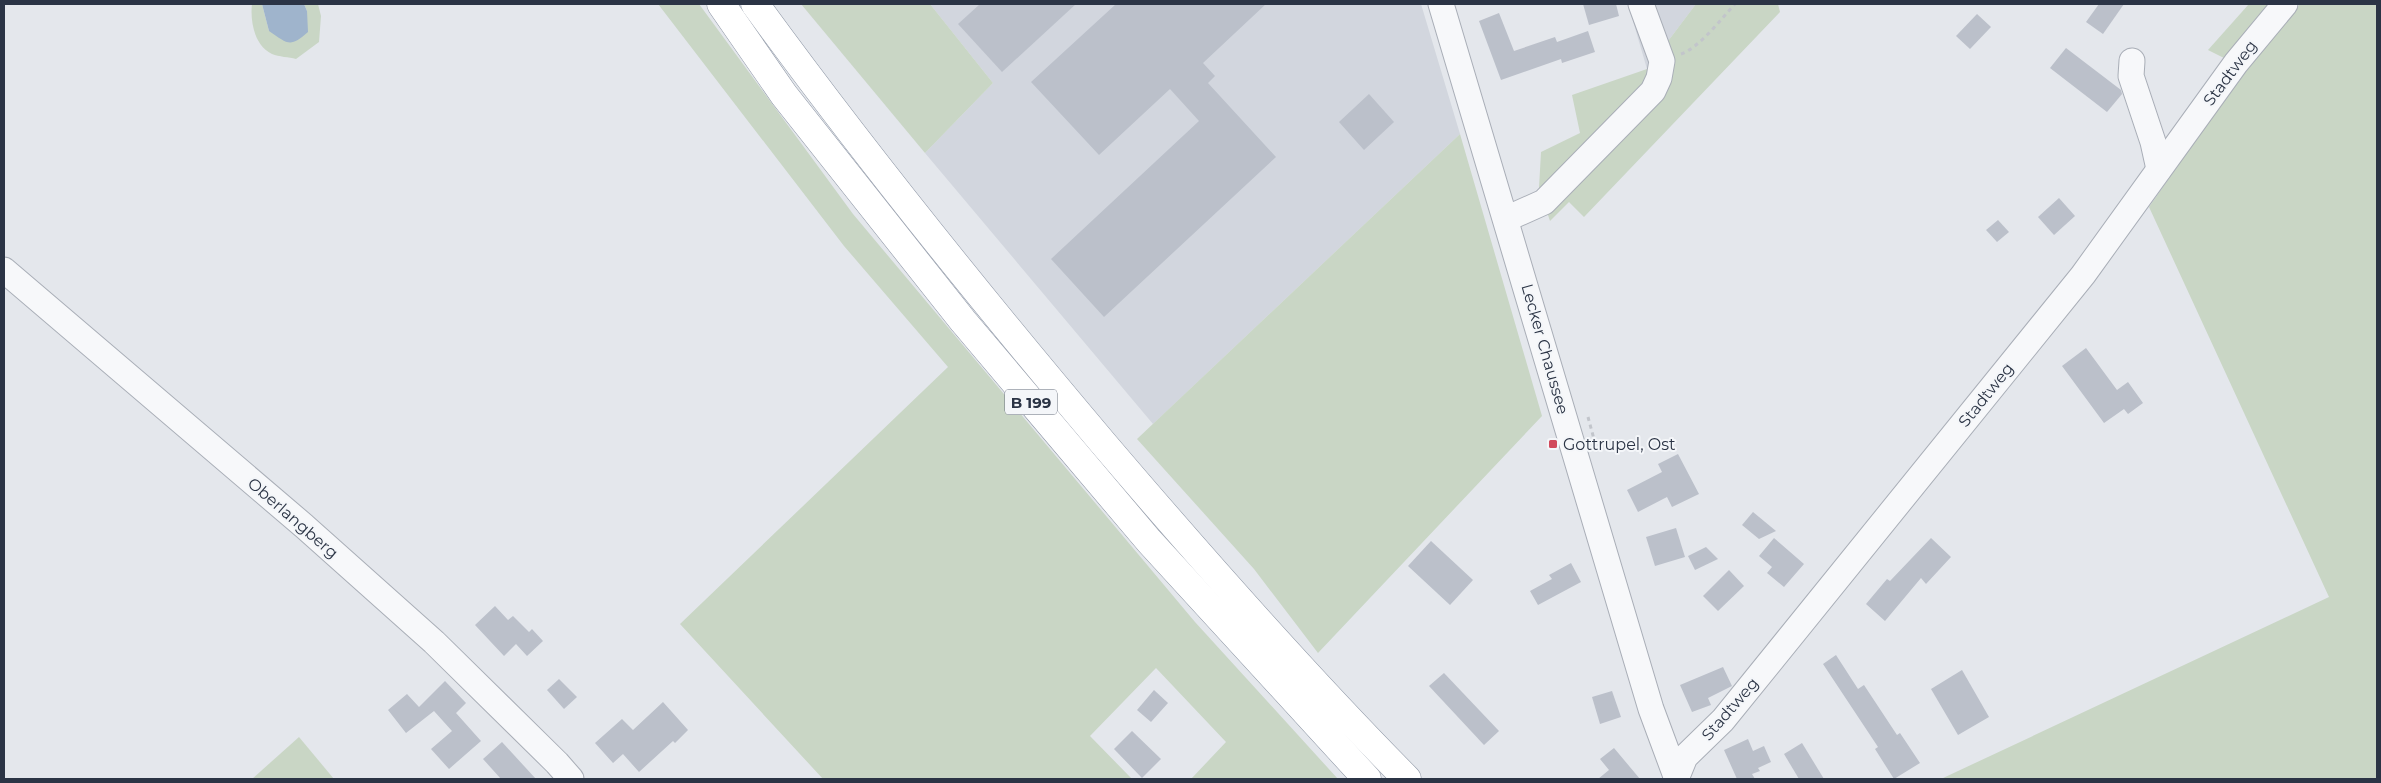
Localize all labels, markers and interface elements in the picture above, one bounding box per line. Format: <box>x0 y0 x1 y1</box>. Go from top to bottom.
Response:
street label: Stadtweg <box>2199 37 2261 109</box>
street label: Lecker Chaussee <box>1517 282 1573 416</box>
street label: Stadtweg <box>1954 359 2018 431</box>
road number: B 199 <box>1005 390 1057 414</box>
place label: Gottrupel, Ost <box>1563 435 1676 454</box>
marker: Gottrupel, Ost <box>1547 438 1559 450</box>
street label: Oberlangberg <box>244 474 342 562</box>
street label: Stadtweg <box>1698 674 1762 744</box>

